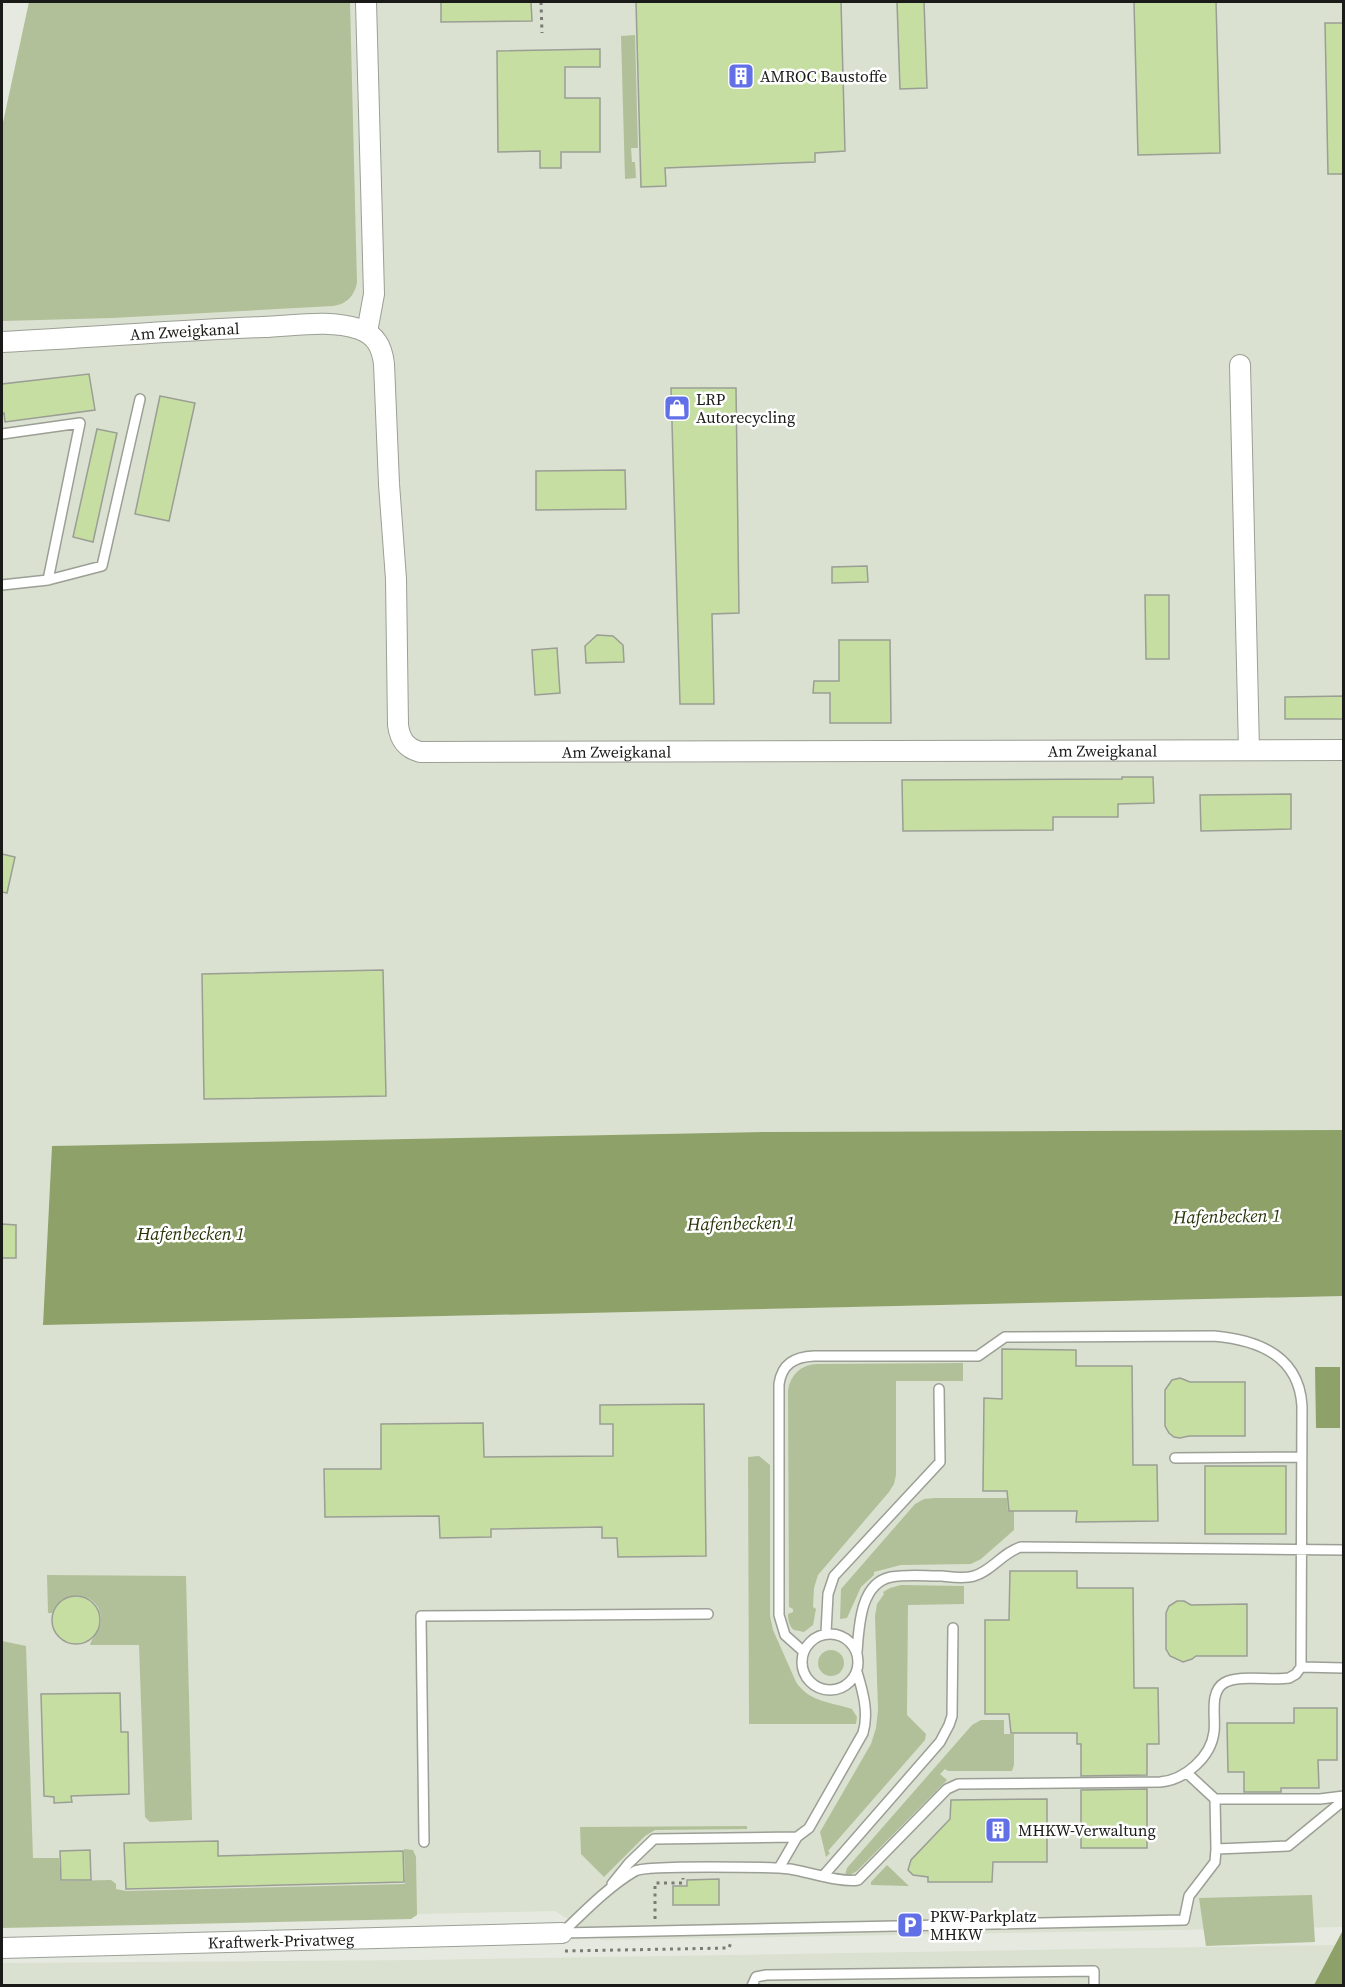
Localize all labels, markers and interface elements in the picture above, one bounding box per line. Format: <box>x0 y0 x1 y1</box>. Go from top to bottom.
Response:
building icon: AMROC Baustoffe <box>726 61 756 91</box>
place label: AMROC Baustoffe <box>760 65 887 87</box>
street label: Am Zweigkanal <box>129 317 240 345</box>
place label: LRP Autorecycling <box>696 388 795 428</box>
shop icon: LRP Autorecycling <box>662 393 692 423</box>
street label: Am Zweigkanal <box>1048 739 1158 762</box>
street label: Am Zweigkanal <box>562 740 672 763</box>
water label: Hafenbecken 1 <box>1172 1203 1281 1229</box>
water label: Hafenbecken 1 <box>686 1210 795 1236</box>
water label: Hafenbecken 1 <box>136 1221 245 1246</box>
building icon: MHKW-Verwaltung <box>983 1815 1013 1845</box>
place label: MHKW-Verwaltung <box>1018 1819 1156 1841</box>
place label: PKW-Parkplatz MHKW <box>930 1905 1036 1945</box>
parking icon: PKW-Parkplatz MHKW <box>895 1910 925 1940</box>
street label: Kraftwerk-Privatweg <box>207 1928 354 1953</box>

